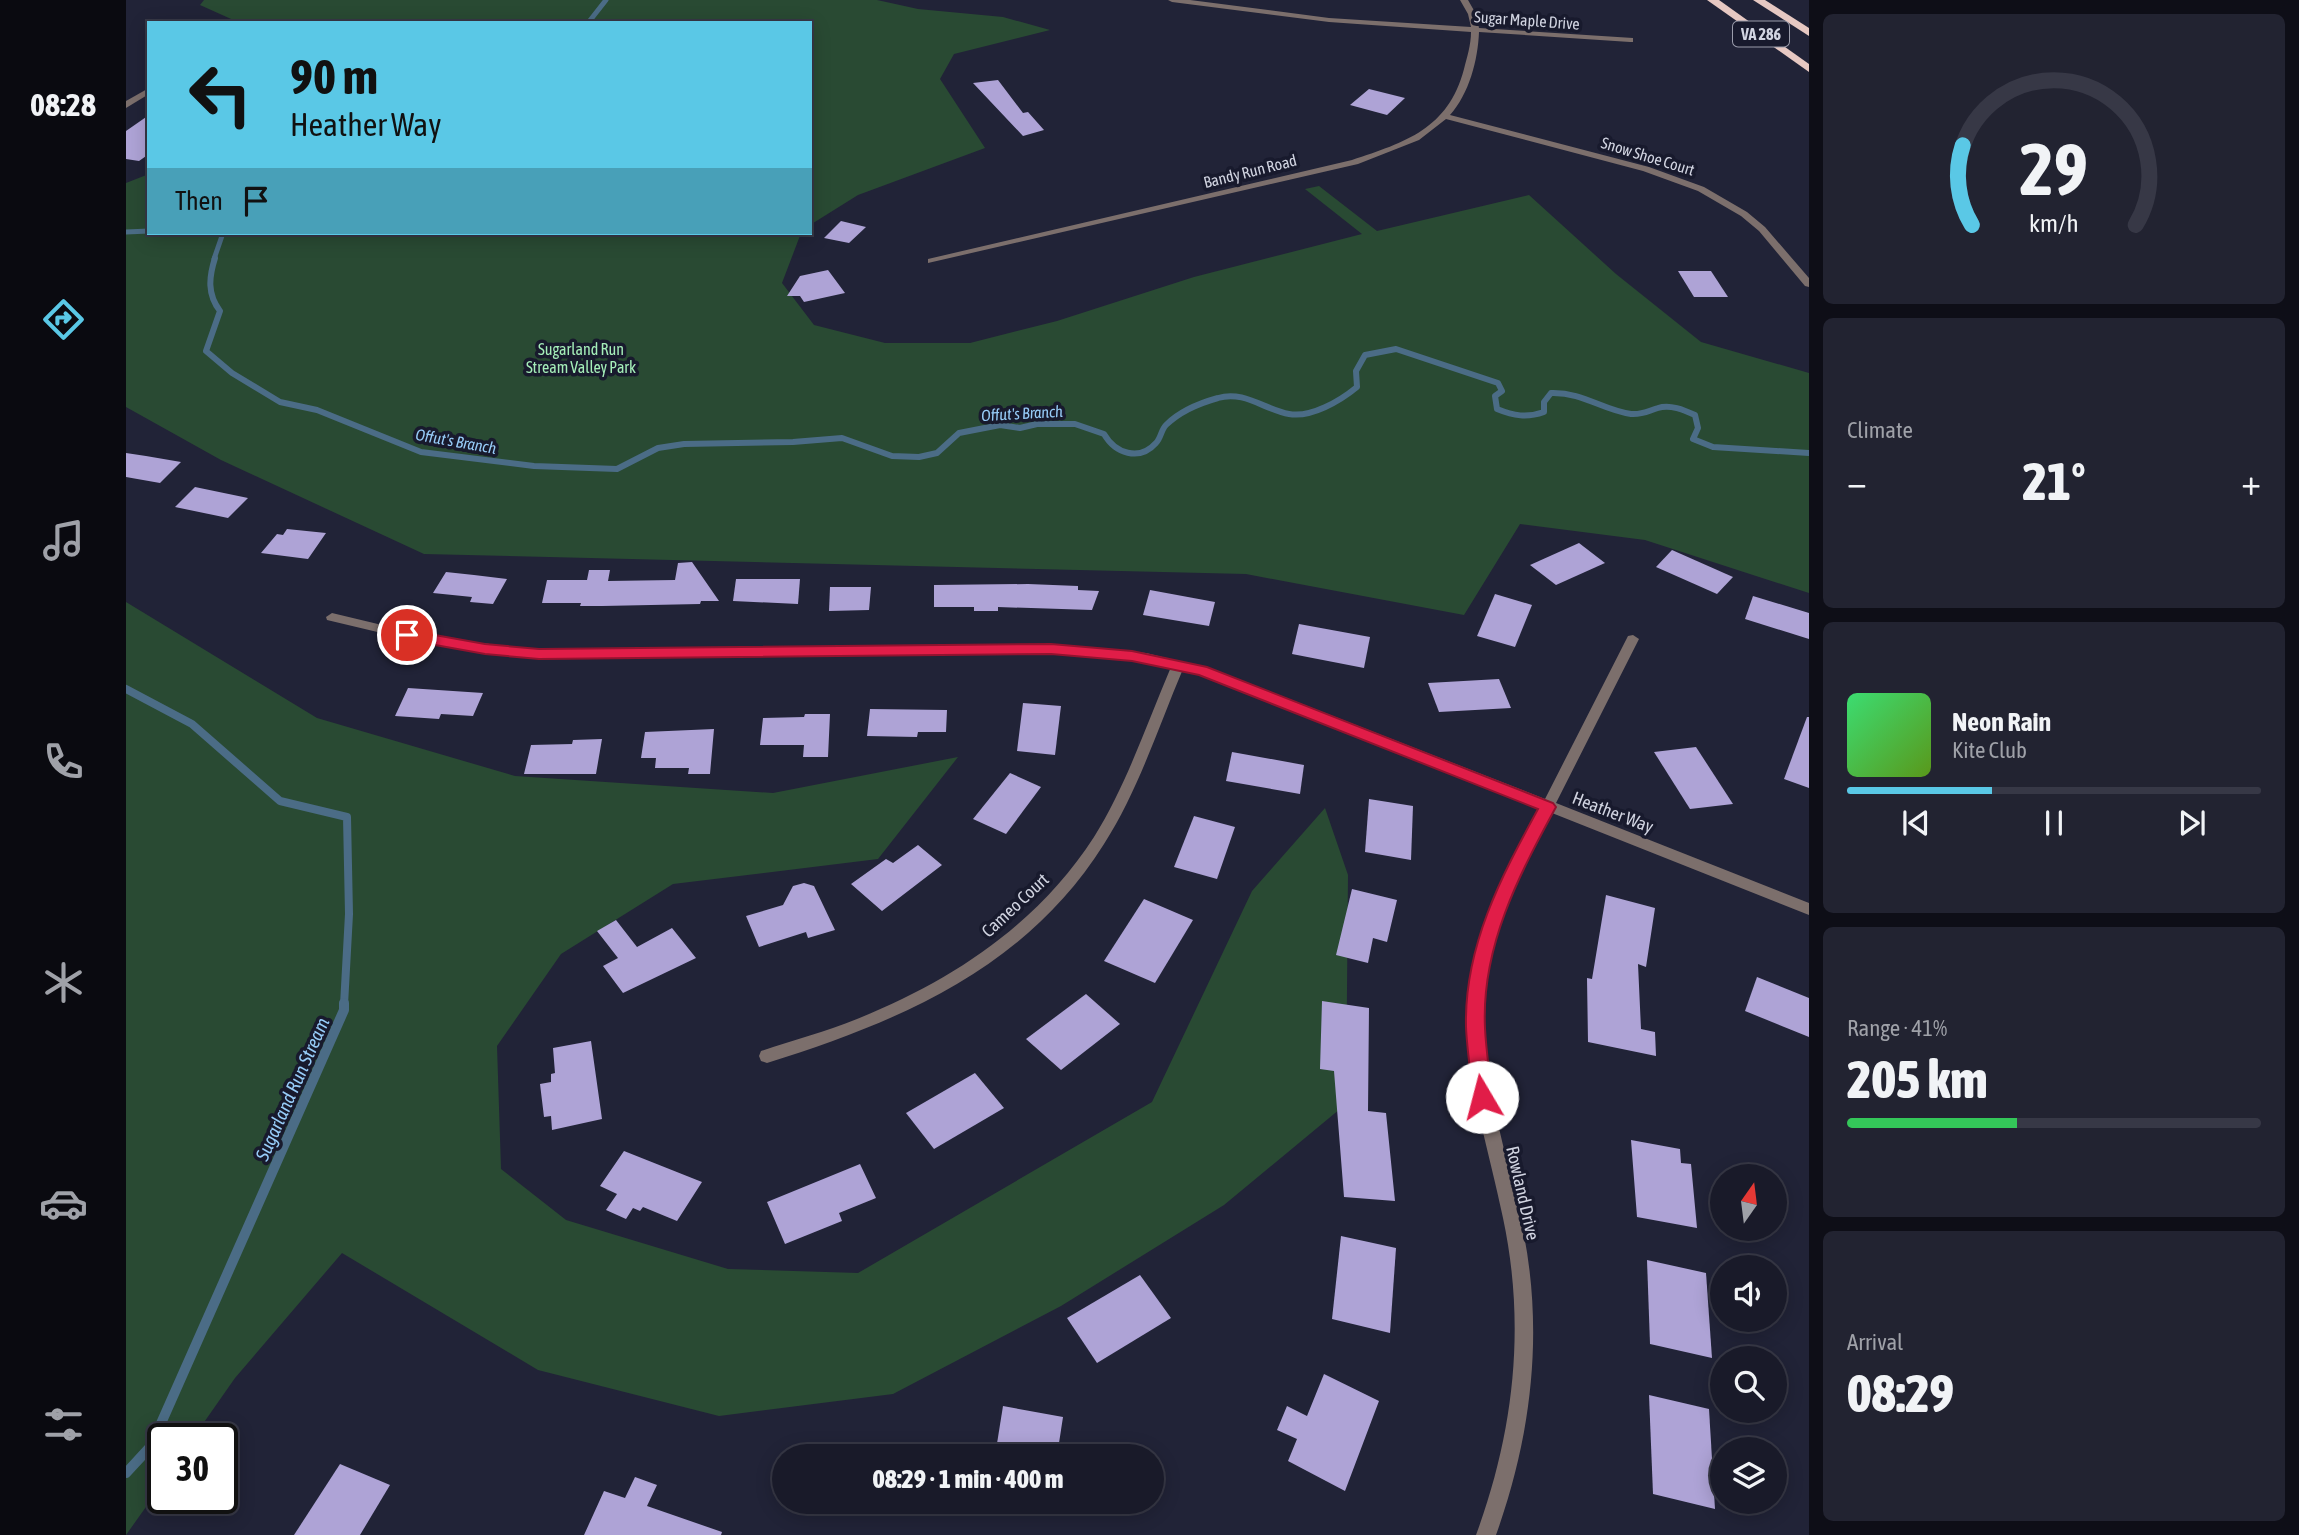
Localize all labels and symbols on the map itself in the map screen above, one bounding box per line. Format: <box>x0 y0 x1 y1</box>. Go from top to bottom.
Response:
street label: Sugar Maple Drive <box>1474 7 1580 34</box>
road number: VA 286 <box>1733 22 1789 46</box>
street label: Snow Shoe Court <box>1599 133 1697 179</box>
street label: Bandy Run Road <box>1202 151 1299 192</box>
park label: Sugarland Run Stream Valley Park <box>526 340 636 377</box>
water label: Offut's Branch <box>981 402 1063 424</box>
water label: Offut's Branch <box>414 425 498 457</box>
pin <box>377 605 437 665</box>
street label: Heather Way <box>1569 787 1657 837</box>
street label: Cameo Court <box>977 869 1053 941</box>
water label: Sugarland Run Stream <box>250 1014 334 1165</box>
position arrow <box>1445 1060 1519 1134</box>
street label: Rowland Drive <box>1502 1144 1544 1242</box>
north arrow <box>1710 1164 1787 1241</box>
speed limit sign: 30 <box>147 1423 238 1514</box>

